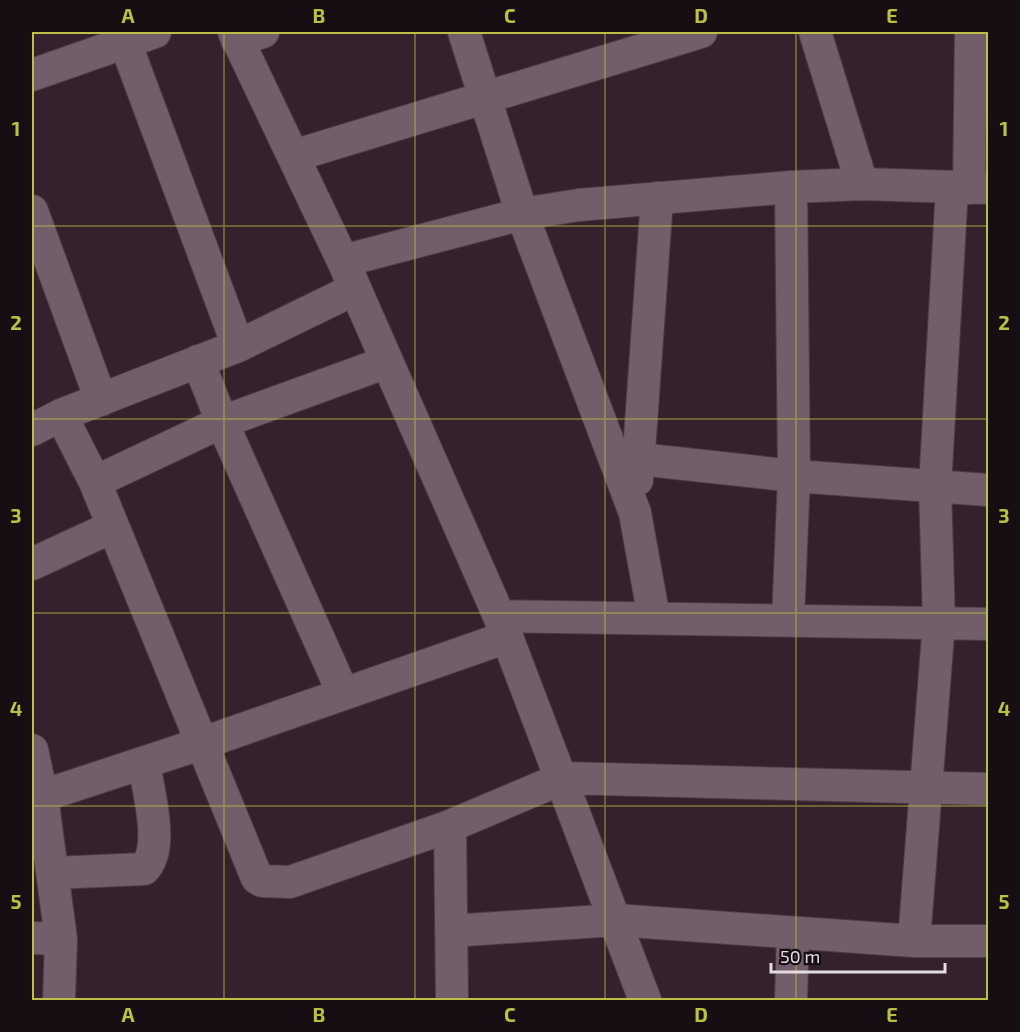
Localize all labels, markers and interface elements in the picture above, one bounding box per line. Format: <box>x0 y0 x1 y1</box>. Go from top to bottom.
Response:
text: A <box>121 3 135 27</box>
text: B <box>313 3 325 27</box>
text: C <box>504 3 516 27</box>
text: D <box>694 3 708 27</box>
text: E <box>886 3 898 27</box>
text: 1 <box>12 116 20 140</box>
text: 1 <box>1000 116 1008 140</box>
text: 2 <box>10 310 22 334</box>
text: 2 <box>998 310 1010 334</box>
text: 3 <box>10 503 22 527</box>
text: 3 <box>998 503 1010 527</box>
text: 4 <box>10 696 23 720</box>
text: 4 <box>998 696 1011 720</box>
text: 5 <box>10 889 22 913</box>
text: 5 <box>998 889 1010 913</box>
scale bar <box>771 936 945 974</box>
text: 50 m <box>780 945 820 967</box>
text: A <box>121 1002 135 1026</box>
text: B <box>313 1002 325 1026</box>
text: C <box>504 1002 516 1026</box>
text: D <box>694 1002 708 1026</box>
text: E <box>886 1002 898 1026</box>

